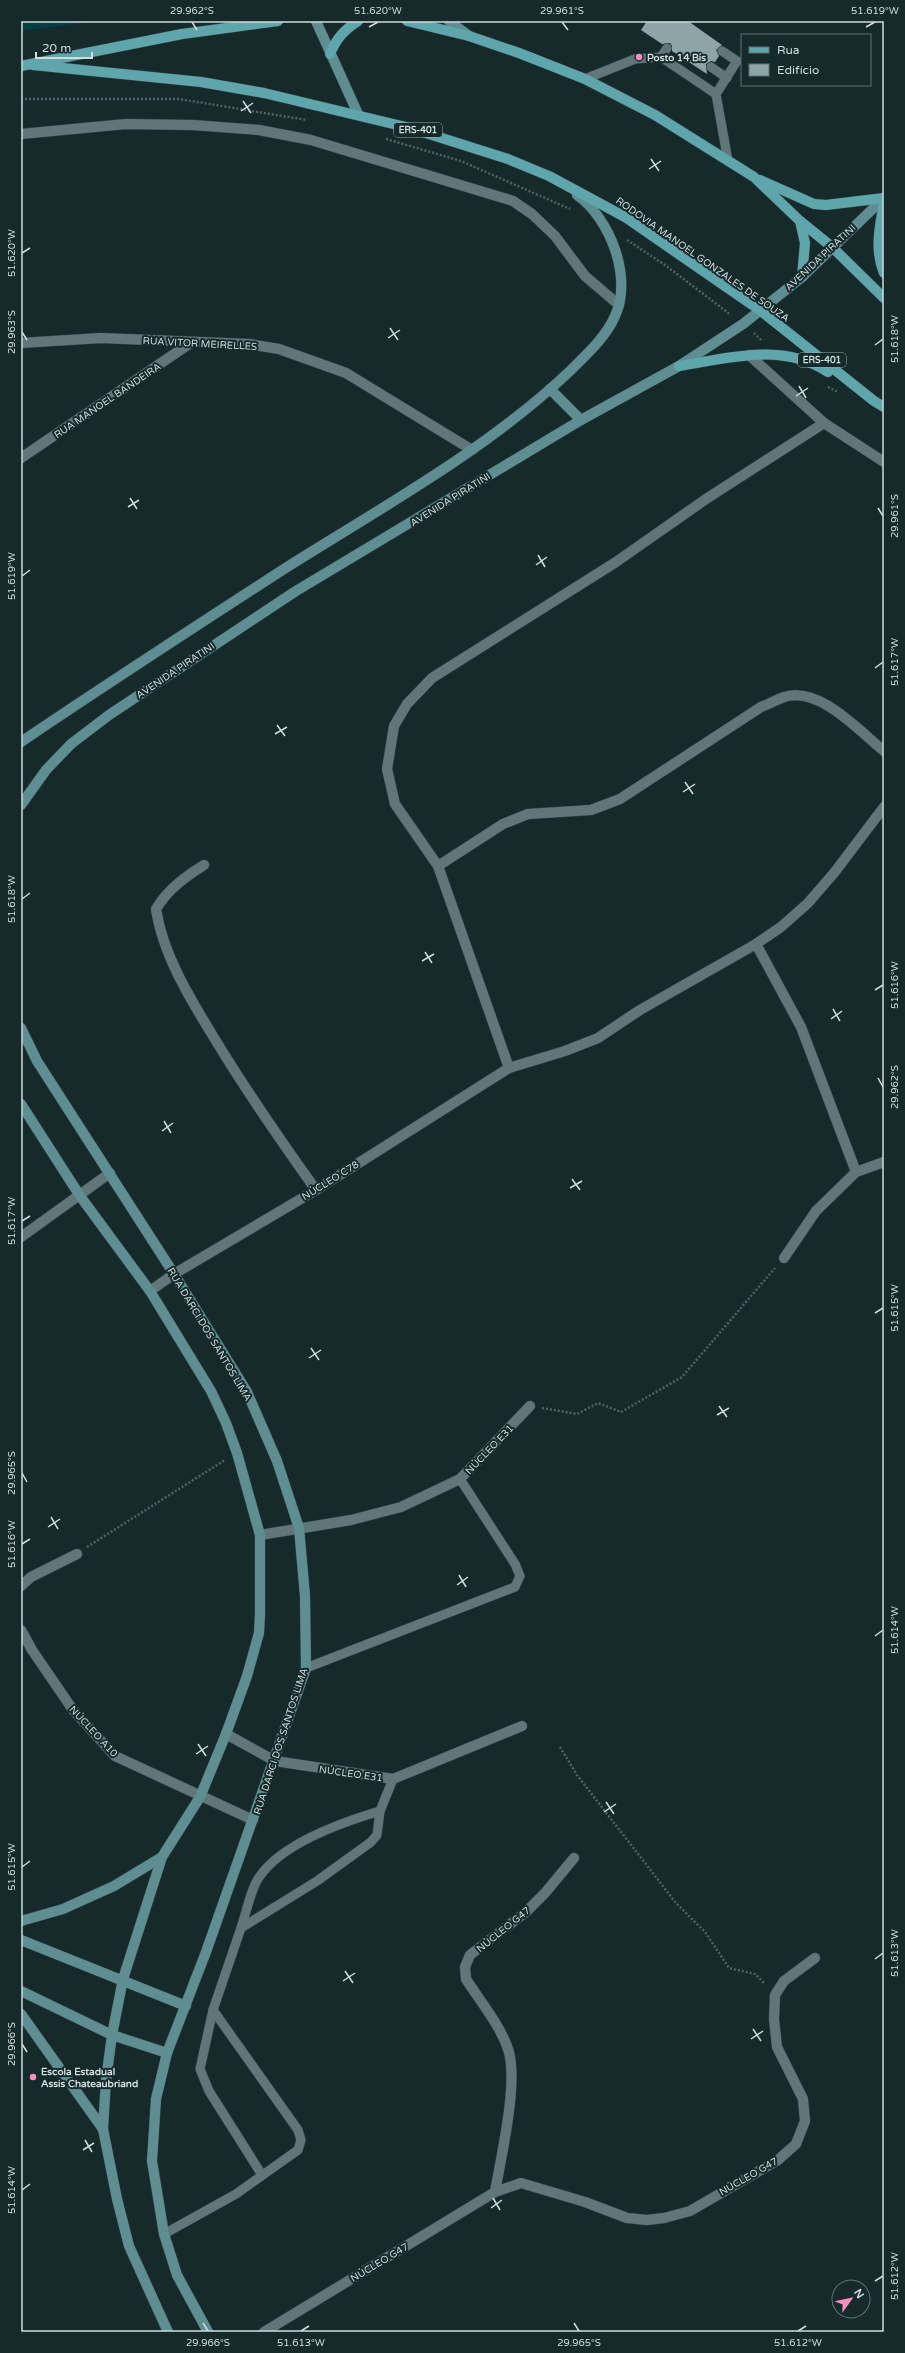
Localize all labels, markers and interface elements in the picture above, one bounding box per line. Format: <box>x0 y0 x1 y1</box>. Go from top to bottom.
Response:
text: 29.962°S <box>170 5 214 17</box>
text: 51.620°W <box>354 5 402 17</box>
text: 29.961°S <box>540 5 584 17</box>
text: 51.619°W <box>851 5 899 17</box>
scale bar <box>36 34 92 60</box>
legend <box>741 34 871 86</box>
text: 20 m <box>42 41 71 55</box>
text: Rua <box>777 43 800 57</box>
marker: Posto 14 Bis <box>634 52 644 62</box>
place label: Posto 14 Bis <box>647 52 706 64</box>
text: Edifício <box>777 63 819 77</box>
road number: ERS-401 <box>394 123 442 137</box>
street label: RODOVIA MANOEL GONZALES DE SOUZA <box>613 195 792 325</box>
street label: AVENIDA PIRATINI <box>783 222 858 293</box>
text: 51.620°W <box>6 229 18 277</box>
text: 29.963°S <box>6 310 18 354</box>
text: 51.618°W <box>889 315 901 363</box>
street label: RUA VITOR MEIRELLES <box>142 335 257 353</box>
road number: ERS-401 <box>798 353 846 367</box>
street label: RUA MANOEL BANDEIRA <box>52 361 163 441</box>
street label: AVENIDA PIRATINI <box>408 470 493 529</box>
text: 29.961°S <box>889 494 901 538</box>
text: 51.619°W <box>6 552 18 600</box>
text: 51.617°W <box>889 638 901 686</box>
street label: AVENIDA PIRATINI <box>134 640 217 702</box>
text: 51.618°W <box>6 875 18 923</box>
text: 51.616°W <box>889 961 901 1009</box>
text: 29.962°S <box>889 1065 901 1109</box>
street label: NÚCLEO C78 <box>300 1159 361 1203</box>
text: 51.617°W <box>6 1197 18 1245</box>
street label: RUA DARCI DOS SANTOS LIMA <box>164 1266 254 1403</box>
text: 51.615°W <box>889 1284 901 1332</box>
street label: NÚCLEO E31 <box>463 1422 516 1477</box>
text: 29.965°S <box>6 1451 18 1495</box>
text: 51.616°W <box>6 1520 18 1568</box>
text: 51.614°W <box>889 1606 901 1654</box>
street label: RUA DARCI DOS SANTOS LIMA <box>252 1667 310 1816</box>
street label: NÚCLEO A10 <box>67 1704 120 1760</box>
street label: NÚCLEO E31 <box>318 1764 384 1784</box>
text: 51.615°W <box>6 1843 18 1891</box>
street label: NÚCLEO G47 <box>474 1905 533 1955</box>
text: 51.613°W <box>889 1929 901 1977</box>
text: 29.966°S <box>6 2022 18 2066</box>
place label: Escola Estadual Assis Chateaubriand <box>41 2066 138 2090</box>
marker: Escola Estadual Assis Chateaubriand <box>28 2072 38 2082</box>
street label: NÚCLEO G47 <box>717 2155 780 2198</box>
text: 51.614°W <box>6 2166 18 2214</box>
street label: NÚCLEO G47 <box>348 2241 411 2285</box>
text: 51.612°W <box>889 2252 901 2300</box>
north arrow <box>831 2279 871 2319</box>
text: N <box>851 2287 867 2301</box>
text: 29.966°S <box>186 2337 230 2349</box>
text: 51.613°W <box>277 2337 325 2349</box>
text: 29.965°S <box>557 2337 601 2349</box>
text: 51.612°W <box>774 2337 822 2349</box>

